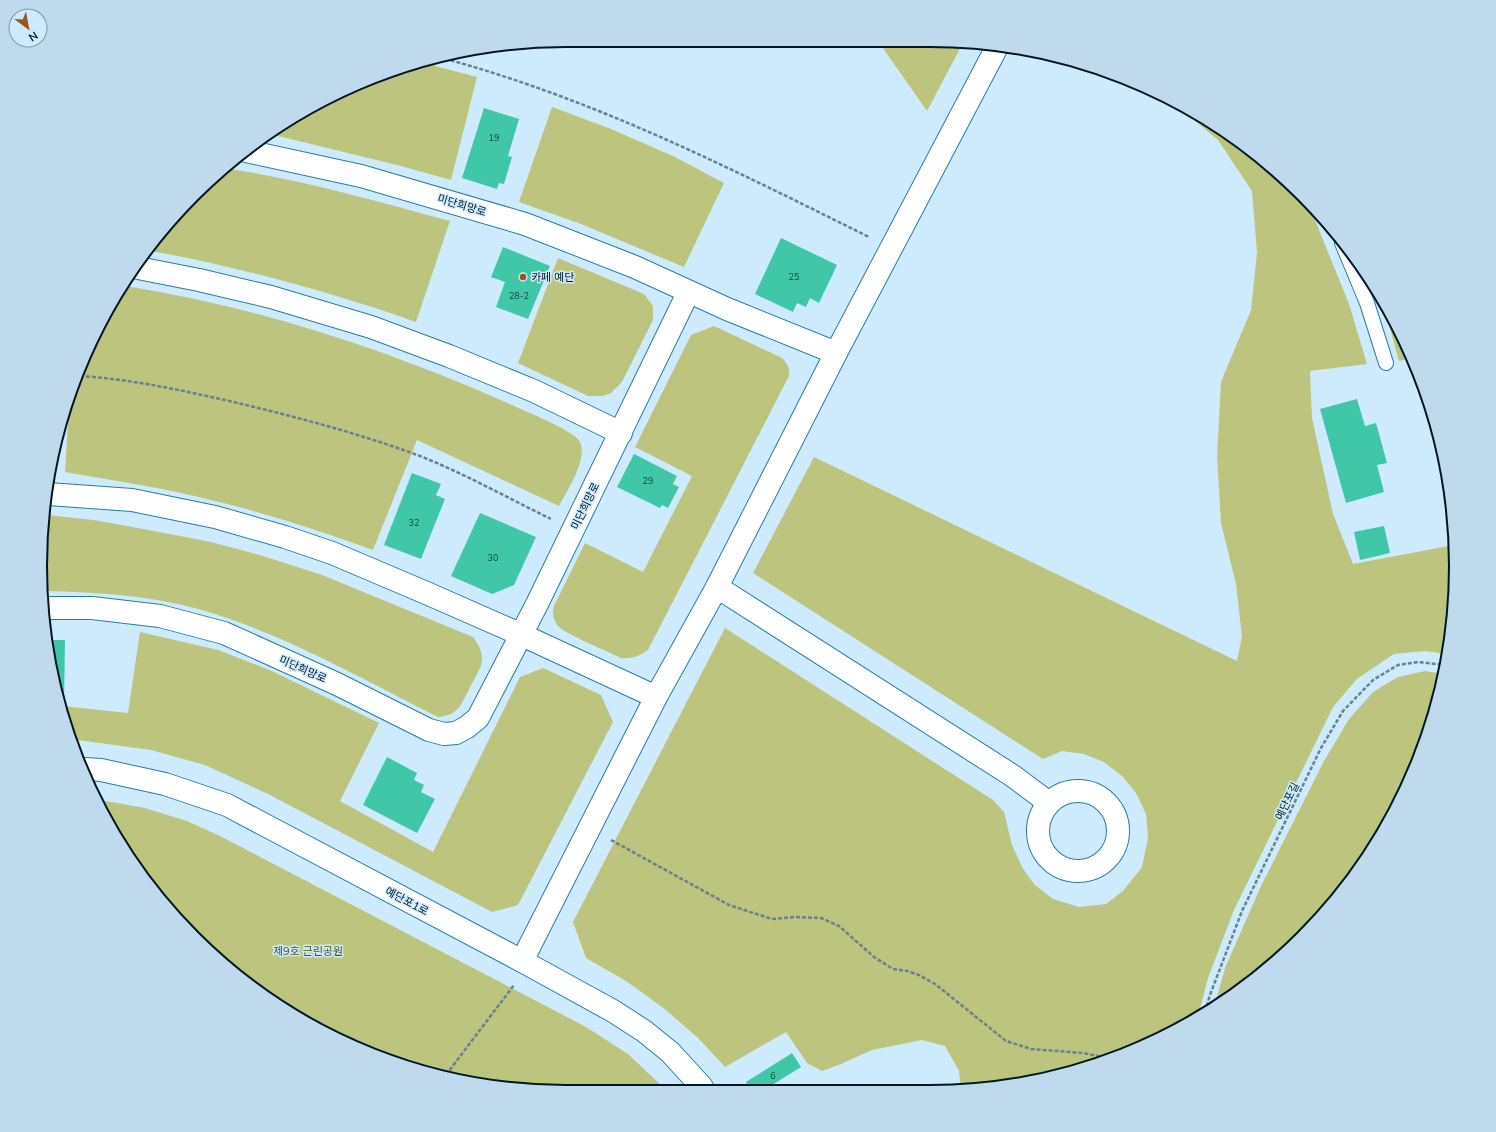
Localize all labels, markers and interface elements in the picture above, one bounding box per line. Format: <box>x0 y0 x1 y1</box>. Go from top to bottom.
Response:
north arrow <box>8 8 48 48</box>
text: N <box>26 28 41 45</box>
house number: 19 <box>489 132 499 143</box>
street label: 미단희망로 <box>436 191 488 219</box>
place label: 카페 예단 <box>531 270 574 284</box>
house number: 25 <box>789 271 800 282</box>
marker: 카페 예단 <box>518 272 528 282</box>
house number: 28-2 <box>509 290 529 301</box>
house number: 29 <box>643 475 653 486</box>
street label: 미단희망로 <box>568 480 602 532</box>
house number: 32 <box>409 517 419 528</box>
house number: 30 <box>488 552 498 563</box>
street label: 미단희망로 <box>277 652 329 686</box>
street label: 예단포길 <box>1272 780 1302 822</box>
street label: 예단포1로 <box>383 884 431 918</box>
park label: 제9호 근린공원 <box>273 944 343 958</box>
house number: 6 <box>770 1070 776 1081</box>

